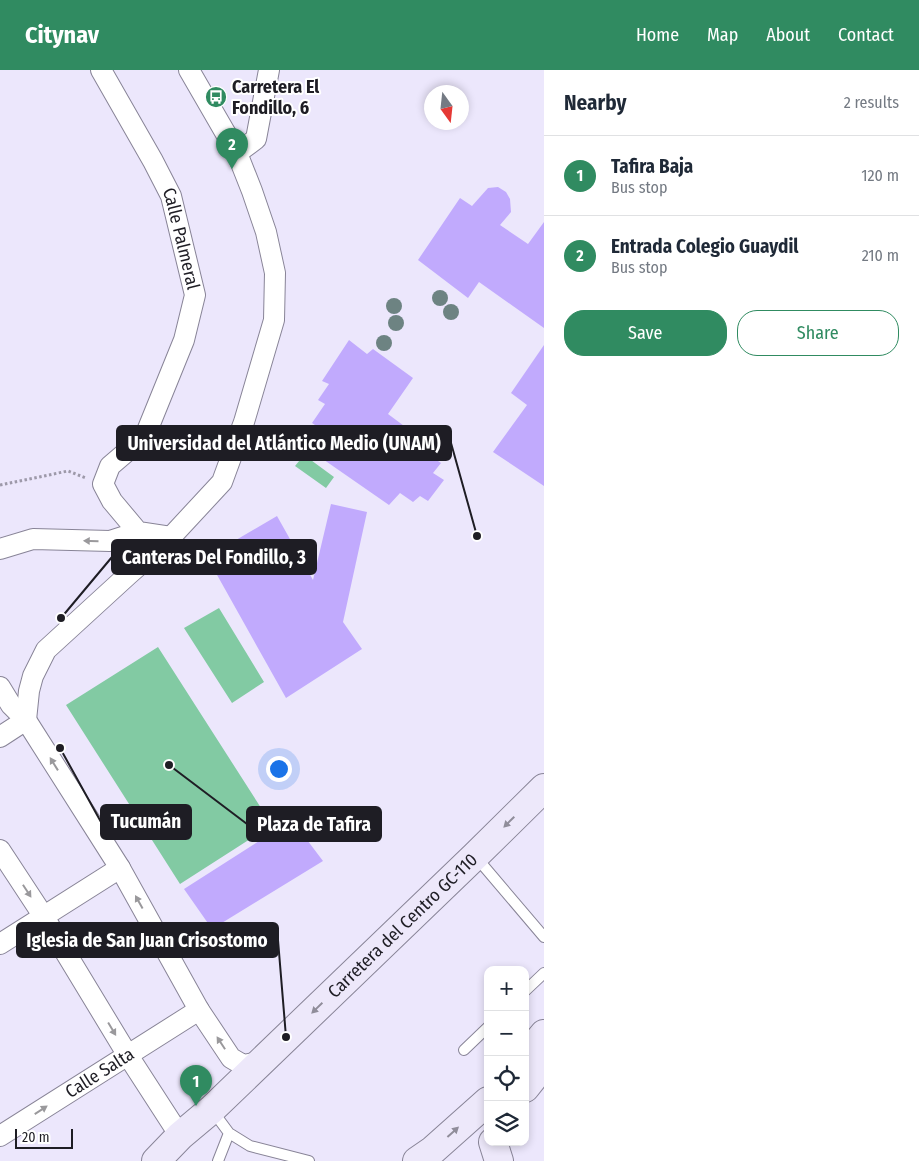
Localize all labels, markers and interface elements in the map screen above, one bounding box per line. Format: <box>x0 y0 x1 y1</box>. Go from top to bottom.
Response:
text: Citynav <box>25 21 99 49</box>
text: Home <box>636 24 679 46</box>
text: Map <box>707 24 738 46</box>
text: About <box>766 24 810 46</box>
text: Contact <box>838 24 894 46</box>
place label: Carretera El Fondillo, 6 <box>232 76 319 119</box>
bus stop icon: Carretera El Fondillo, 6 <box>204 85 228 109</box>
north arrow <box>424 85 469 130</box>
text: Nearby <box>564 90 626 116</box>
text: 2 results <box>844 93 899 112</box>
pin: 2 <box>216 128 248 169</box>
text: Tafira Baja <box>611 155 693 178</box>
text: 1 <box>577 166 583 185</box>
text: 120 m <box>861 166 899 185</box>
text: Bus stop <box>611 178 667 197</box>
street label: Calle Palmeral <box>157 184 204 292</box>
text: Entrada Colegio Guaydil <box>611 235 799 258</box>
text: 2 <box>576 246 584 265</box>
text: 210 m <box>862 246 899 265</box>
text: Bus stop <box>611 258 667 277</box>
button: Save <box>564 310 727 356</box>
button: Share <box>737 310 899 356</box>
callout: Universidad del Atlántico Medio (UNAM) <box>117 426 451 460</box>
text: Universidad del Atlántico Medio (UNAM) <box>127 432 441 455</box>
one-way arrow <box>82 536 98 544</box>
callout: Canteras Del Fondillo, 3 <box>112 540 316 574</box>
text: Canteras Del Fondillo, 3 <box>122 546 306 569</box>
your location <box>266 756 292 782</box>
one-way arrow <box>49 757 59 771</box>
callout: Tucumán <box>101 805 191 839</box>
callout: Plaza de Tafira <box>247 807 381 841</box>
text: Tucumán <box>111 810 181 833</box>
text: Plaza de Tafira <box>257 813 371 836</box>
one-way arrow <box>504 816 516 828</box>
street label: Carretera del Centro GC-110 <box>323 849 482 1003</box>
one-way arrow <box>22 884 31 898</box>
one-way arrow <box>135 895 143 910</box>
callout: Iglesia de San Juan Crisostomo <box>17 923 278 957</box>
text: Iglesia de San Juan Crisostomo <box>26 929 268 952</box>
map controls <box>484 966 529 1146</box>
button: + <box>484 966 529 1011</box>
one-way arrow <box>311 1002 323 1014</box>
button: − <box>484 1011 529 1056</box>
one-way arrow <box>107 1023 117 1036</box>
one-way arrow <box>216 1036 226 1049</box>
street label: Calle Salta <box>61 1043 138 1103</box>
button: locate <box>484 1056 529 1101</box>
pin: 1 <box>180 1065 212 1106</box>
button: layers <box>484 1101 529 1146</box>
one-way arrow <box>34 1105 48 1115</box>
scale bar <box>15 1126 72 1149</box>
one-way arrow <box>447 1126 459 1138</box>
text: 20 m <box>22 1129 50 1146</box>

